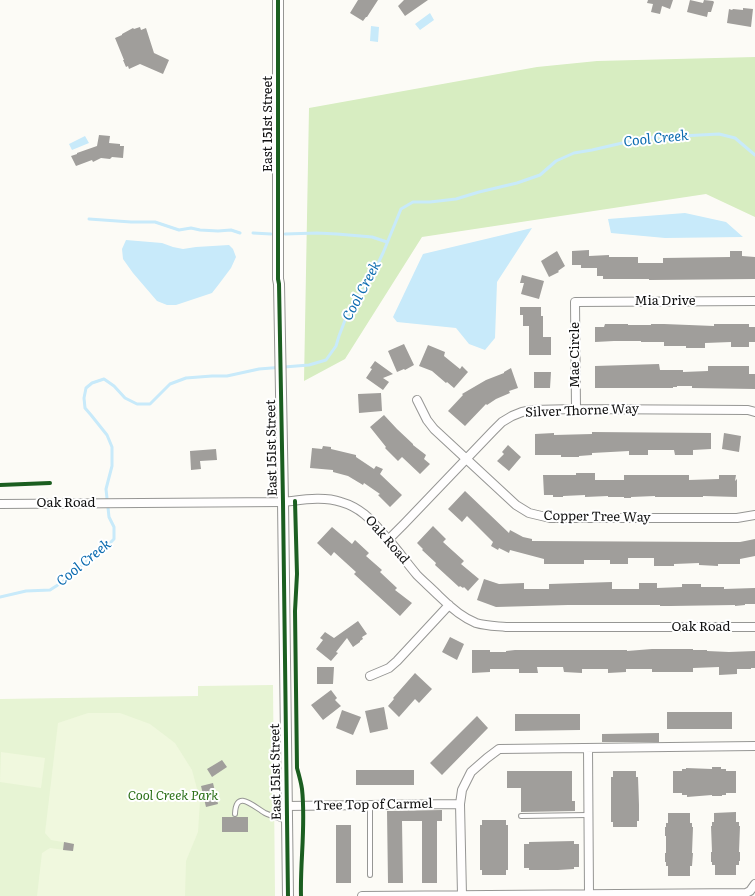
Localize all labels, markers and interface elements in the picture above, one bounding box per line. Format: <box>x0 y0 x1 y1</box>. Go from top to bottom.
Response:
street label: East 151st Street <box>260 76 276 172</box>
water label: Cool Creek <box>623 127 689 151</box>
water label: Cool Creek <box>339 258 385 324</box>
street label: Mia Drive <box>635 293 695 309</box>
street label: Mae Circle <box>567 322 583 388</box>
street label: East 151st Street <box>263 400 281 496</box>
street label: Silver Thorne Way <box>525 401 639 421</box>
street label: Oak Road <box>37 495 95 511</box>
street label: Copper Tree Way <box>543 508 651 526</box>
street label: Oak Road <box>362 513 412 567</box>
water label: Cool Creek <box>53 536 115 590</box>
street label: Oak Road <box>672 619 730 635</box>
street label: East 151st Street <box>267 724 285 820</box>
park label: Cool Creek Park <box>128 788 218 804</box>
street label: Tree Top of Carmel <box>313 796 433 814</box>

